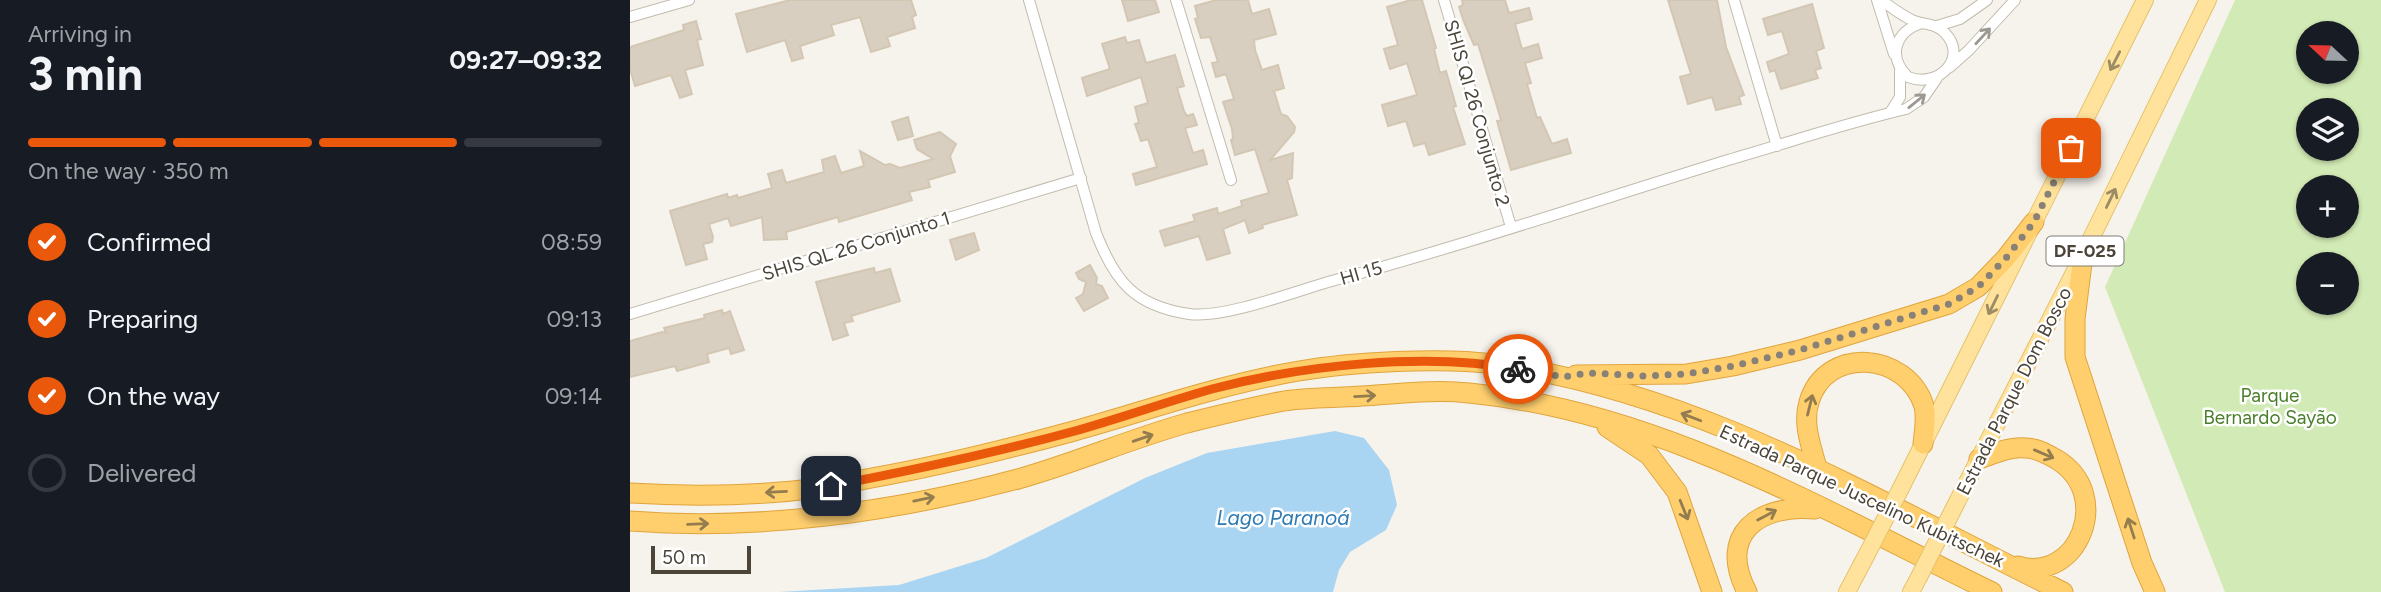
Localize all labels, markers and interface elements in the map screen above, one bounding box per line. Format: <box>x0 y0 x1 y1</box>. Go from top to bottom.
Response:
street label: SHIS QI 26 Conjunto 2 <box>1439 17 1515 209</box>
text: Arriving in <box>28 20 132 48</box>
north arrow <box>2296 21 2359 84</box>
map controls <box>2296 21 2359 315</box>
one-way arrow <box>1975 27 1991 45</box>
text: 09:27–09:32 <box>449 44 602 76</box>
text: 3 min <box>28 46 143 102</box>
one-way arrow <box>2107 50 2121 71</box>
one-way arrow <box>1908 94 1926 110</box>
button: layers <box>2296 98 2359 161</box>
pin <box>2041 118 2101 178</box>
icon: bag <box>2052 129 2090 167</box>
text: On the way · 350 m <box>28 157 229 185</box>
button: + <box>2296 175 2359 238</box>
one-way arrow <box>2104 188 2118 209</box>
street label: SHIS QL 26 Conjunto 1 <box>759 206 953 286</box>
icon: check <box>28 223 66 261</box>
text: Confirmed <box>87 226 211 258</box>
text: 08:59 <box>541 228 602 256</box>
road number: DF-025 <box>2046 236 2124 265</box>
button: − <box>2296 252 2359 315</box>
street label: HI 15 <box>1337 256 1385 290</box>
street label: Estrada Parque Dom Bosco <box>1951 283 2077 499</box>
one-way arrow <box>1986 294 1999 315</box>
icon: check <box>28 300 66 338</box>
text: Preparing <box>87 303 198 335</box>
text: 09:13 <box>546 305 602 333</box>
courier <box>1483 334 1553 404</box>
icon: bike <box>1499 350 1537 388</box>
icon: check <box>28 377 66 415</box>
text: On the way <box>87 380 220 412</box>
text: 09:14 <box>545 382 602 410</box>
park label: Parque Bernardo Sayão <box>2203 384 2337 429</box>
one-way arrow <box>1353 389 1376 402</box>
one-way arrow <box>1804 394 1817 416</box>
one-way arrow <box>1681 410 1703 422</box>
street label: Estrada Parque Juscelino Kubitschek <box>1716 420 2009 573</box>
one-way arrow <box>1131 431 1153 443</box>
one-way arrow <box>2033 448 2054 461</box>
pin <box>801 456 861 516</box>
text: Delivered <box>87 457 196 489</box>
icon: home <box>812 467 850 505</box>
one-way arrow <box>764 486 787 499</box>
one-way arrow <box>912 491 935 505</box>
one-way arrow <box>1678 498 1691 520</box>
water label: Lago Paranoá <box>1217 505 1349 530</box>
one-way arrow <box>1756 508 1777 522</box>
one-way arrow <box>686 517 709 531</box>
one-way arrow <box>2124 518 2136 540</box>
scale bar <box>651 543 751 575</box>
text: 50 m <box>662 546 706 569</box>

